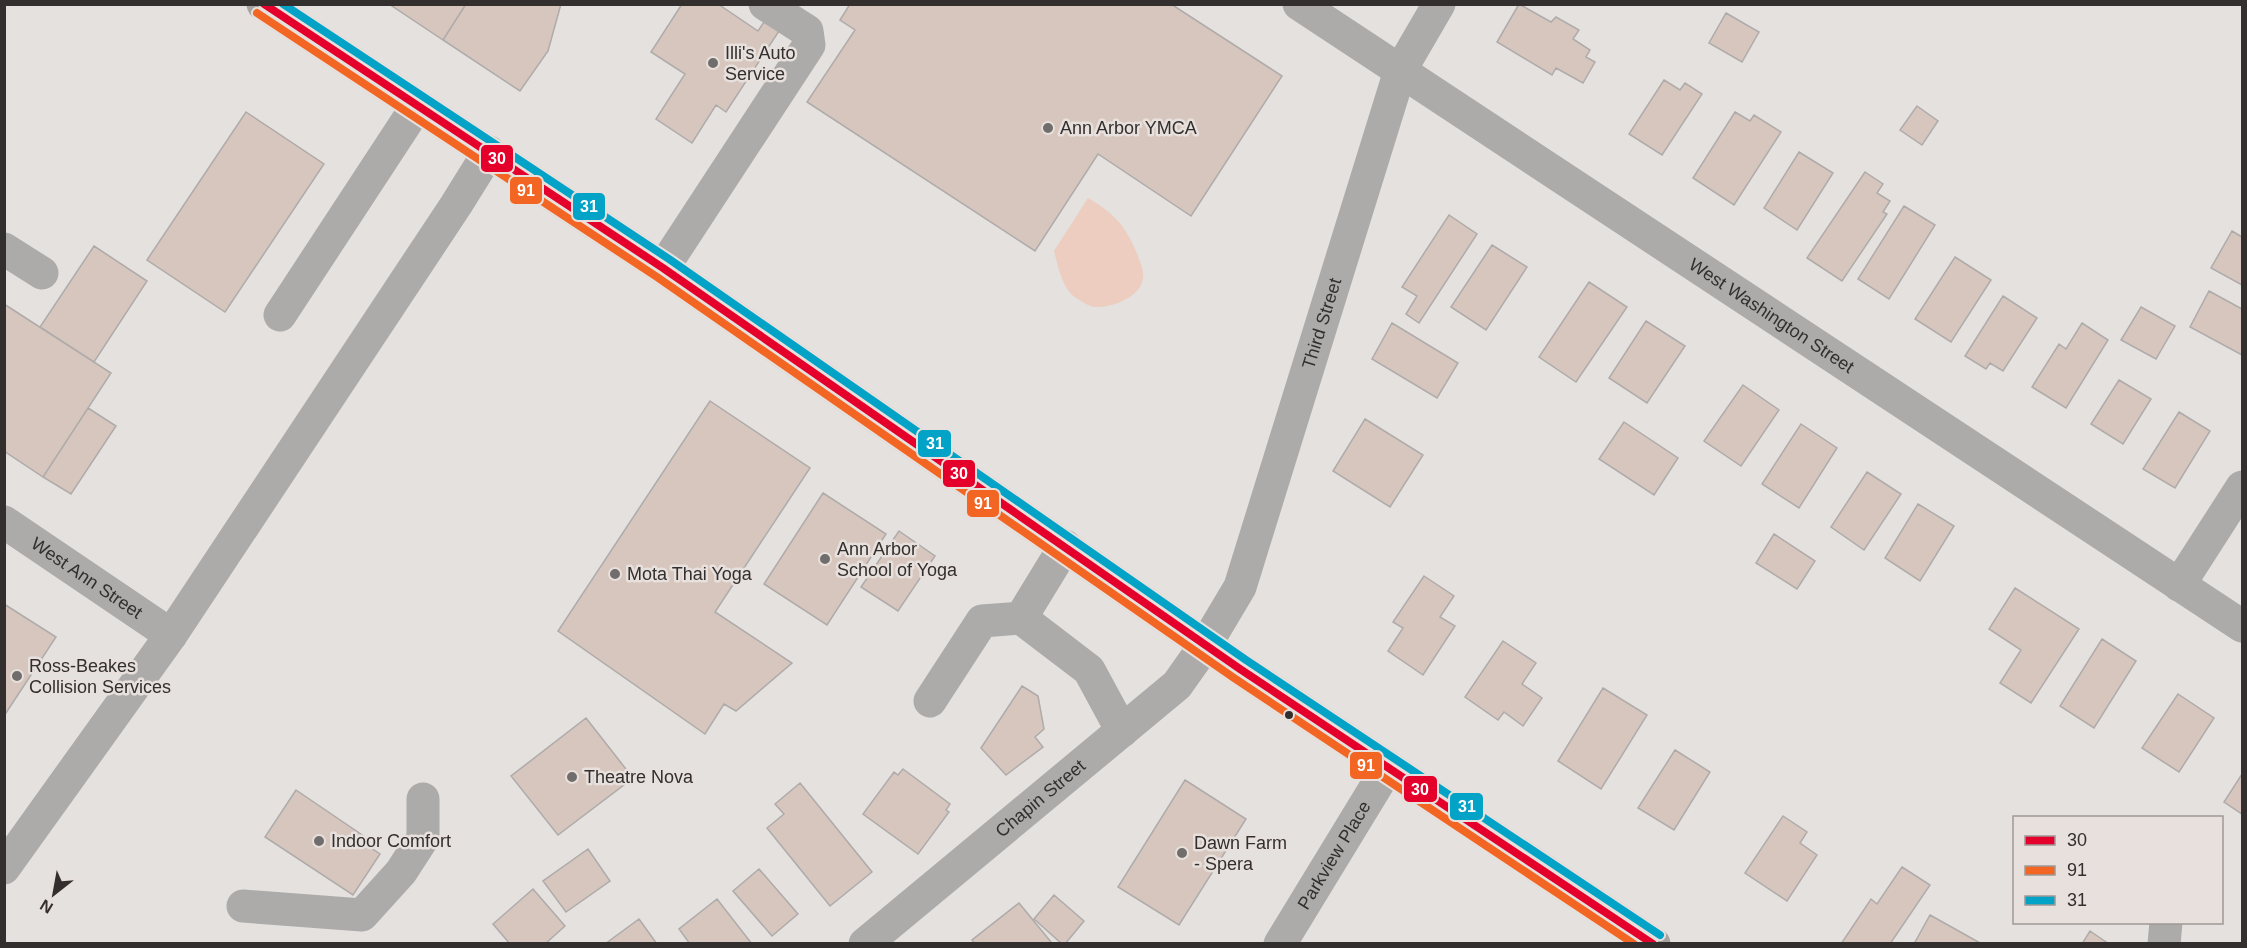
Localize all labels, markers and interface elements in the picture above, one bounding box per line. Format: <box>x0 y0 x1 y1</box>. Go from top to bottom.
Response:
place label: Illi's Auto Service <box>725 43 795 84</box>
marker: Illi's Auto Service <box>706 56 720 70</box>
place label: Ann Arbor YMCA <box>1060 118 1197 138</box>
marker: Ann Arbor YMCA <box>1041 121 1055 135</box>
line badge: 30 <box>480 144 514 173</box>
text: 30 <box>488 150 506 167</box>
line badge: 91 <box>509 176 543 205</box>
text: 91 <box>517 182 535 199</box>
line badge: 31 <box>572 192 606 221</box>
text: 31 <box>580 198 598 215</box>
street label: West Washington Street <box>1685 254 1858 377</box>
street label: Third Street <box>1298 276 1345 371</box>
line badge: 31 <box>917 429 952 458</box>
text: 31 <box>926 435 944 452</box>
line badge: 30 <box>942 459 976 488</box>
text: 30 <box>950 465 968 482</box>
line badge: 91 <box>966 489 1000 518</box>
text: 91 <box>974 495 992 512</box>
street label: West Ann Street <box>27 533 146 623</box>
place label: Ann Arbor School of Yoga <box>837 539 958 580</box>
marker: Ann Arbor School of Yoga <box>818 552 832 566</box>
place label: Mota Thai Yoga <box>627 564 753 584</box>
marker: Mota Thai Yoga <box>608 567 622 581</box>
place label: Ross-Beakes Collision Services <box>29 656 171 697</box>
marker: Ross-Beakes Collision Services <box>10 669 24 683</box>
unlabelled marker <box>1283 709 1295 721</box>
line badge: 91 <box>1349 751 1383 780</box>
street label: Chapin Street <box>992 755 1089 841</box>
text: 91 <box>1357 757 1375 774</box>
place label: Theatre Nova <box>584 767 694 787</box>
marker: Theatre Nova <box>565 770 579 784</box>
line badge: 30 <box>1403 775 1438 803</box>
text: 30 <box>1411 781 1429 798</box>
line badge: 31 <box>1449 792 1484 821</box>
street label: Parkview Place <box>1294 797 1375 913</box>
text: 31 <box>1458 798 1476 815</box>
legend <box>2013 816 2223 924</box>
text: 30 <box>2067 830 2087 850</box>
place label: Indoor Comfort <box>331 831 451 851</box>
place label: Dawn Farm - Spera <box>1194 833 1287 874</box>
marker: Indoor Comfort <box>312 834 326 848</box>
marker: Dawn Farm - Spera <box>1175 846 1189 860</box>
text: 91 <box>2067 860 2087 880</box>
north arrow <box>24 864 84 924</box>
text: 31 <box>2067 890 2087 910</box>
text: N <box>37 896 56 917</box>

